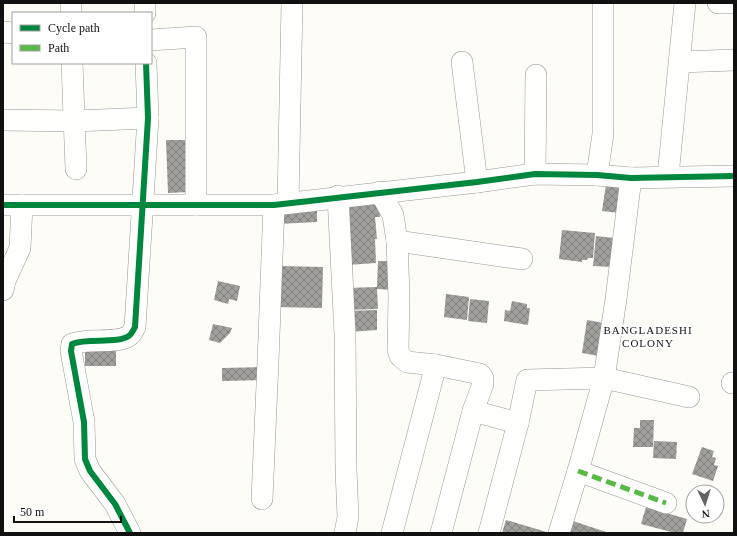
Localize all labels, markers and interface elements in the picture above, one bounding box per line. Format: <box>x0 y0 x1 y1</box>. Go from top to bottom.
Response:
legend <box>12 12 152 64</box>
text: Cycle path <box>48 21 100 35</box>
text: Path <box>48 41 69 55</box>
district label: BANGLADESHI COLONY <box>603 324 693 349</box>
north arrow <box>685 484 725 524</box>
scale bar <box>14 498 121 524</box>
text: 50 m <box>20 505 45 519</box>
text: N <box>701 508 710 520</box>

